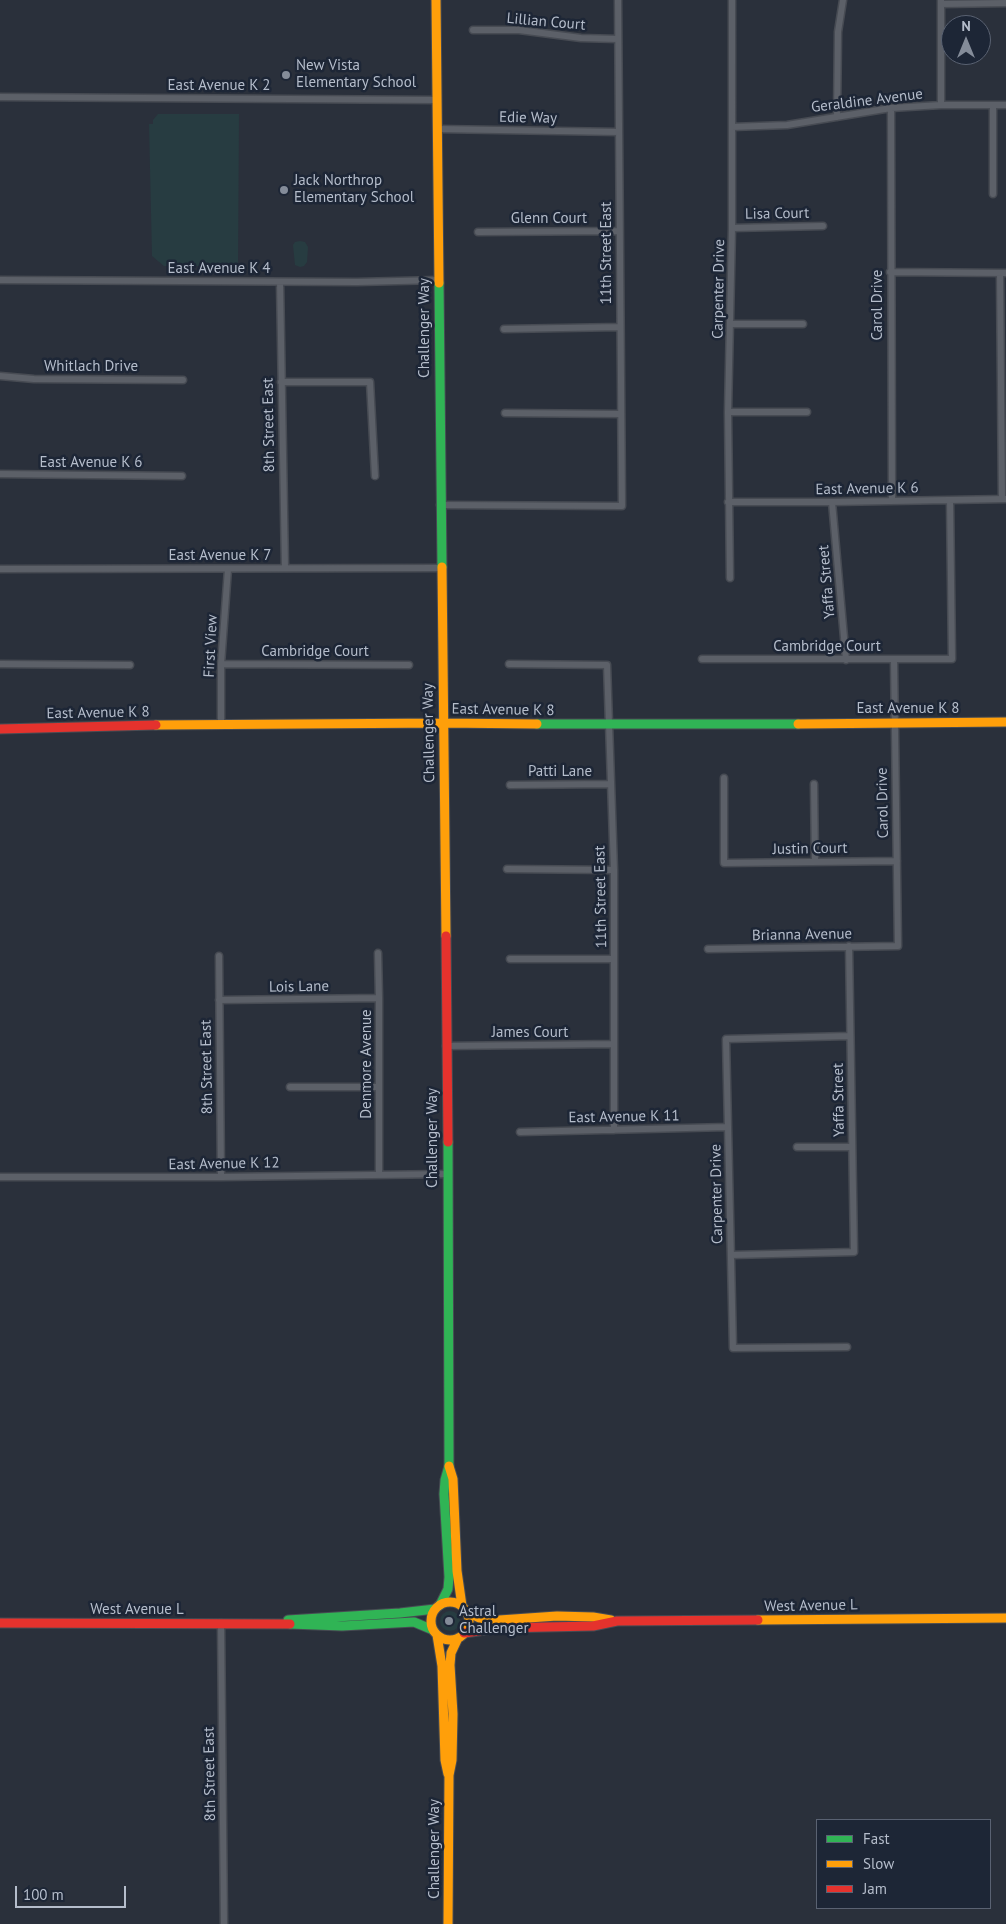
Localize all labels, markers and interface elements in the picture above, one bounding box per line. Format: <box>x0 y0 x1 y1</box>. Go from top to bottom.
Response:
street label: Lillian Court <box>506 10 586 34</box>
north arrow <box>941 15 991 65</box>
text: N <box>961 17 971 35</box>
place label: New Vista Elementary School <box>296 57 416 92</box>
marker: New Vista Elementary School <box>280 69 292 81</box>
street label: East Avenue K 2 <box>167 77 271 95</box>
street label: Geraldine Avenue <box>810 85 924 117</box>
street label: Edie Way <box>499 108 557 128</box>
place label: Jack Northrop Elementary School <box>294 172 414 207</box>
marker: Jack Northrop Elementary School <box>278 184 290 196</box>
street label: 11th Street East <box>598 202 616 304</box>
street label: Lisa Court <box>745 204 809 224</box>
street label: Glenn Court <box>511 210 587 228</box>
street label: Carpenter Drive <box>709 239 729 339</box>
street label: East Avenue K 4 <box>167 260 271 278</box>
street label: Carol Drive <box>869 270 887 340</box>
street label: Challenger Way <box>416 278 434 378</box>
street label: Whitlach Drive <box>44 358 138 376</box>
street label: 8th Street East <box>259 378 279 472</box>
street label: East Avenue K 6 <box>39 454 143 472</box>
street label: East Avenue K 6 <box>815 479 919 499</box>
street label: Yaffa Street <box>815 544 839 620</box>
street label: East Avenue K 7 <box>168 547 272 565</box>
street label: First View <box>200 614 222 678</box>
street label: Cambridge Court <box>773 638 881 656</box>
street label: Cambridge Court <box>261 643 369 661</box>
street label: Challenger Way <box>419 683 439 783</box>
street label: East Avenue K 8 <box>451 700 555 720</box>
street label: East Avenue K 8 <box>856 700 960 718</box>
street label: East Avenue K 8 <box>46 703 150 723</box>
street label: Patti Lane <box>528 763 592 781</box>
street label: Carol Drive <box>873 767 893 839</box>
street label: Justin Court <box>772 839 848 859</box>
street label: 11th Street East <box>591 845 611 949</box>
street label: Brianna Avenue <box>752 925 852 945</box>
street label: Lois Lane <box>269 977 329 997</box>
street label: Denmore Avenue <box>358 1009 376 1119</box>
street label: 8th Street East <box>197 1020 217 1114</box>
street label: James Court <box>492 1024 568 1042</box>
street label: Yaffa Street <box>829 1063 849 1137</box>
street label: Challenger Way <box>424 1088 442 1188</box>
street label: East Avenue K 11 <box>568 1107 680 1127</box>
street label: Carpenter Drive <box>707 1144 727 1244</box>
street label: East Avenue K 12 <box>168 1154 280 1174</box>
street label: West Avenue L <box>764 1596 858 1616</box>
street label: West Avenue L <box>90 1601 184 1619</box>
place label: Astral Challenger <box>459 1603 529 1638</box>
marker: Astral Challenger <box>443 1615 455 1627</box>
street label: 8th Street East <box>200 1727 220 1821</box>
street label: Challenger Way <box>426 1799 444 1899</box>
legend <box>816 1819 991 1909</box>
text: Fast <box>863 1829 890 1848</box>
text: Slow <box>863 1854 894 1873</box>
scale bar <box>18 1876 129 1908</box>
text: Jam <box>863 1879 887 1898</box>
text: 100 m <box>23 1885 64 1904</box>

